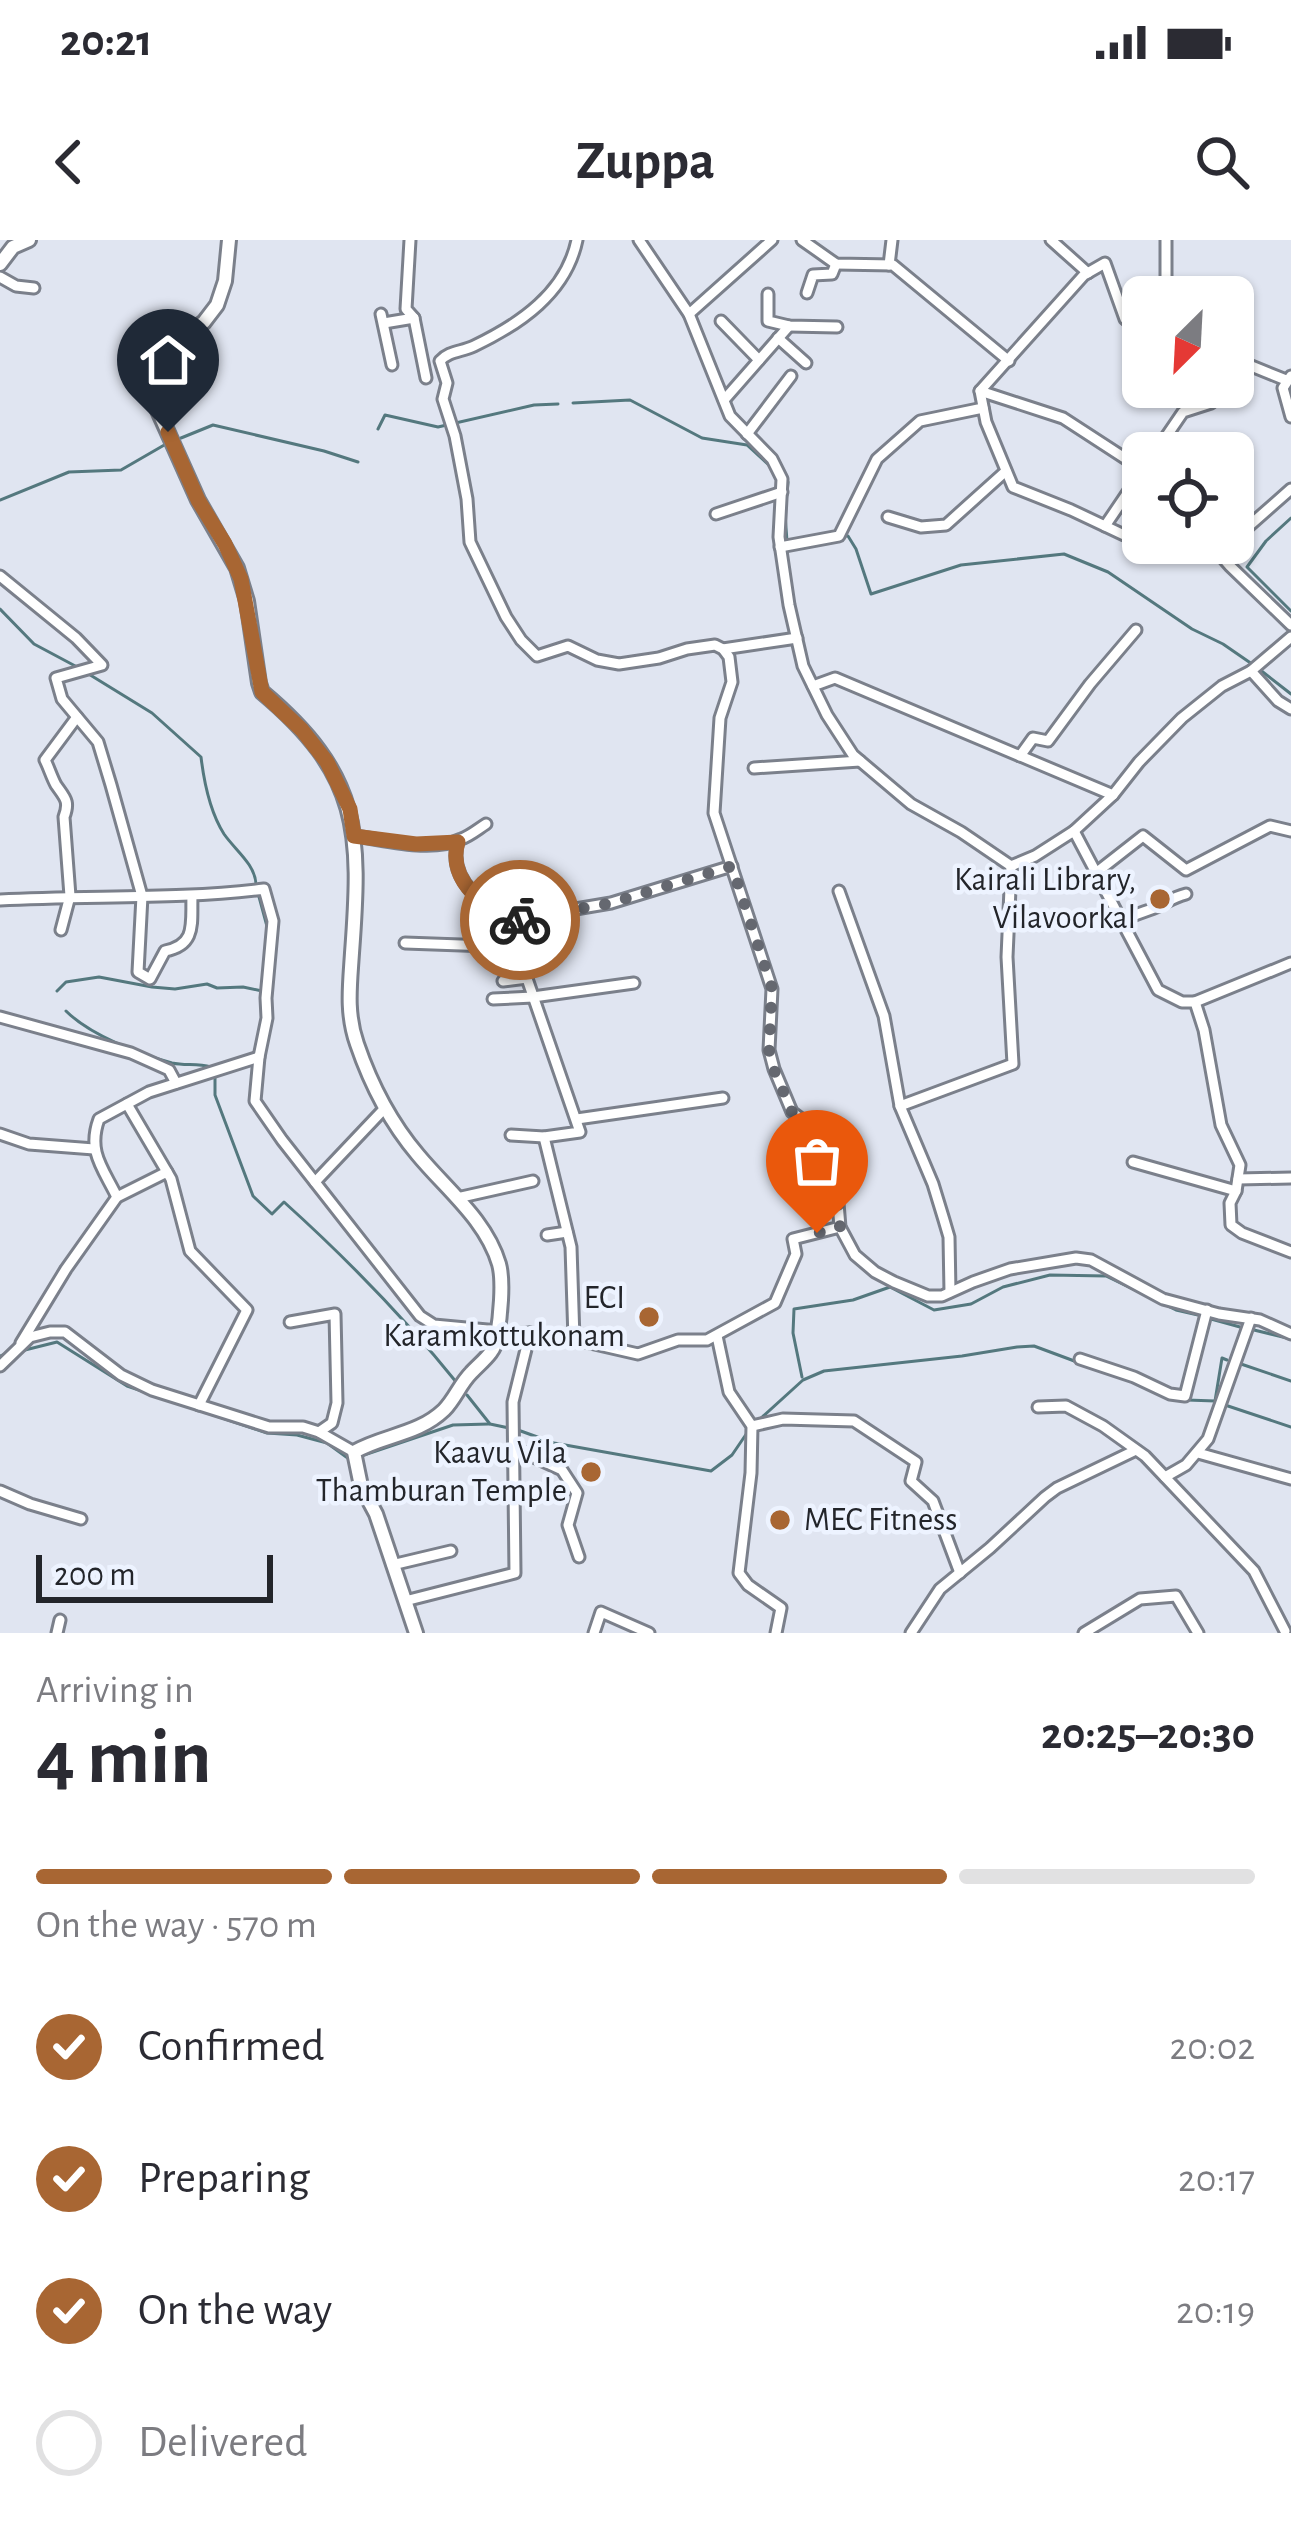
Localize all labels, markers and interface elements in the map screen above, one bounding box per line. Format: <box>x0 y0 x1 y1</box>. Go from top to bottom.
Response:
text: 20:21 <box>60 19 152 64</box>
icon: back <box>36 129 102 195</box>
icon: search <box>1189 129 1255 195</box>
text: Zuppa <box>576 135 715 189</box>
north arrow <box>1122 276 1254 408</box>
map controls <box>1122 276 1254 564</box>
pin <box>117 309 219 432</box>
icon: home <box>135 327 201 393</box>
button: locate <box>1122 432 1254 564</box>
courier <box>460 860 580 980</box>
place label: Kairali Library, Vilavoorkal <box>954 864 1136 935</box>
marker: Kairali Library, Vilavoorkal <box>1147 886 1173 912</box>
icon: bike <box>487 887 553 953</box>
pin <box>766 1110 868 1233</box>
icon: bag <box>784 1128 850 1194</box>
place label: ECI Karamkottukonam <box>383 1282 625 1353</box>
marker: ECI Karamkottukonam <box>636 1304 662 1330</box>
place label: Kaavu Vila Thamburan Temple <box>316 1437 567 1508</box>
marker: Kaavu Vila Thamburan Temple <box>578 1459 604 1485</box>
place label: MEC Fitness <box>804 1504 958 1537</box>
marker: MEC Fitness <box>767 1507 793 1533</box>
scale bar <box>36 1549 273 1602</box>
text: 200 m <box>54 1559 136 1592</box>
text: Arriving in <box>36 1671 194 1710</box>
text: 20:25–20:30 <box>1041 1712 1255 1757</box>
text: 4 min <box>36 1720 212 1798</box>
text: On the way · 570 m <box>36 1906 317 1945</box>
icon: check <box>36 2014 102 2080</box>
text: Confirmed <box>138 2024 324 2069</box>
text: 20:02 <box>1169 2028 1255 2067</box>
icon: check <box>36 2146 102 2212</box>
text: Preparing <box>138 2156 310 2201</box>
text: 20:17 <box>1178 2160 1255 2199</box>
icon: check <box>36 2278 102 2344</box>
text: On the way <box>138 2288 332 2333</box>
text: 20:19 <box>1176 2292 1255 2331</box>
text: Delivered <box>138 2420 307 2465</box>

